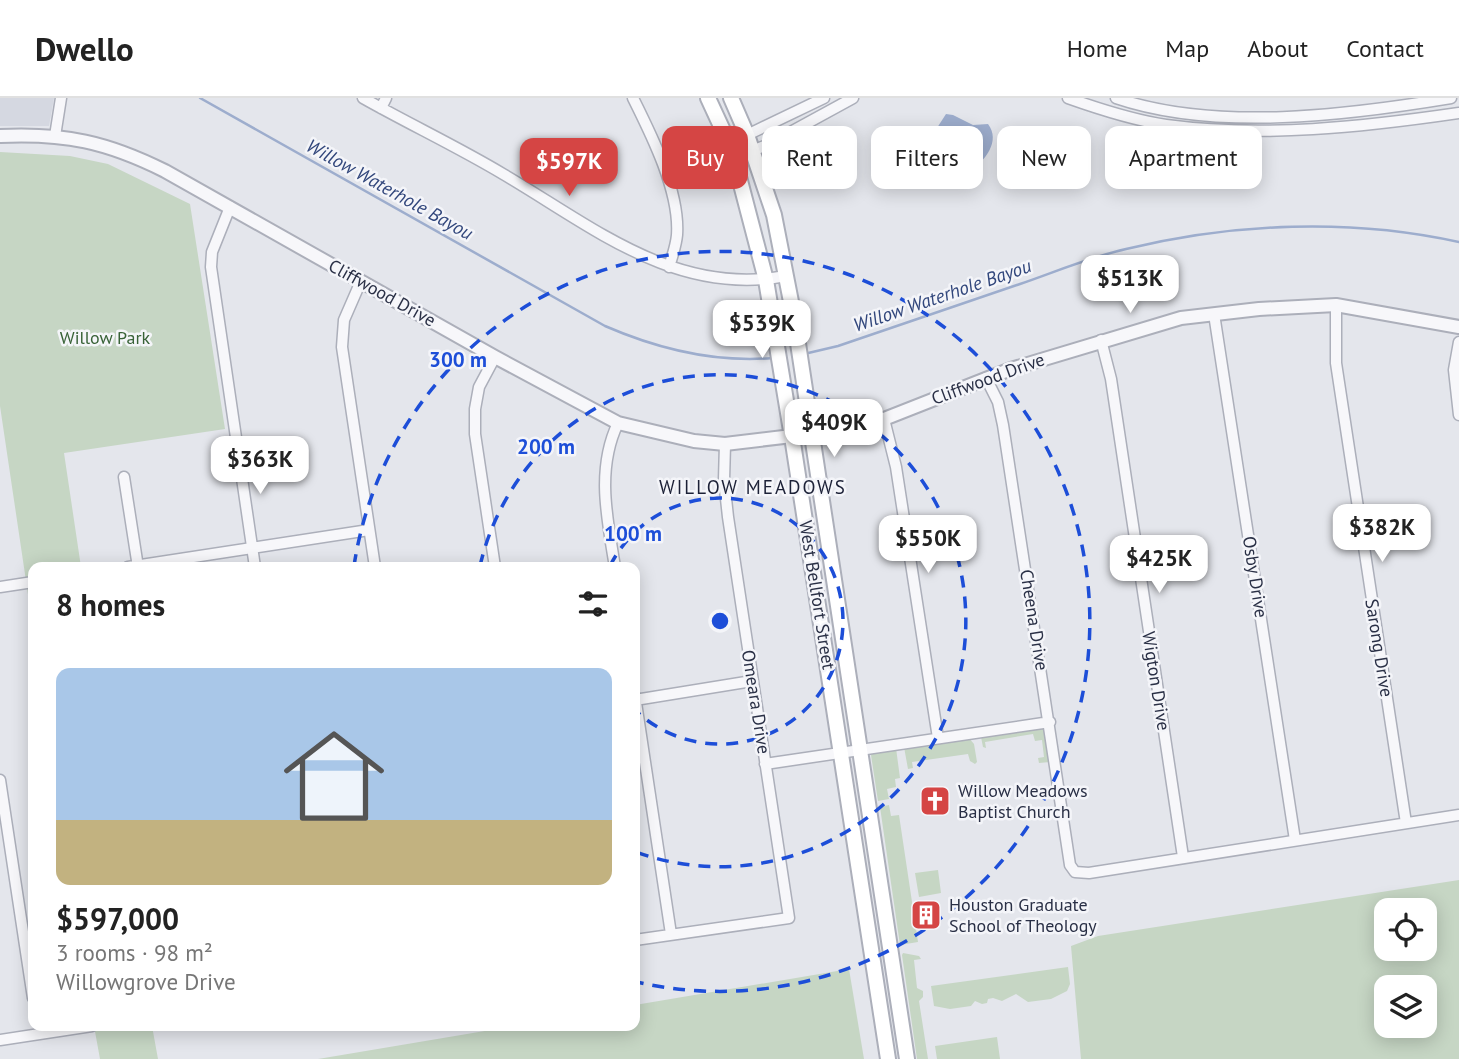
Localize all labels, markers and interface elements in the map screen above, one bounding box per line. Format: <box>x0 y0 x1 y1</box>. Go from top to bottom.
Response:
text: Dwello <box>35 27 134 70</box>
text: Home <box>1067 33 1127 64</box>
text: Map <box>1165 33 1209 64</box>
text: About <box>1247 33 1308 64</box>
text: Contact <box>1346 33 1424 64</box>
chip: Buy <box>662 126 748 189</box>
chip: Rent <box>762 126 857 189</box>
chip: Filters <box>871 126 983 189</box>
chip: New <box>997 126 1091 189</box>
chip: Apartment <box>1105 126 1262 189</box>
water label: Willow Waterhole Bayou <box>302 133 478 245</box>
pin: $597K <box>520 139 618 198</box>
text: $597K <box>536 146 602 175</box>
water label: Willow Waterhole Bayou <box>850 253 1035 337</box>
street label: Cliffwood Drive <box>325 254 440 331</box>
pin: $513K <box>1081 256 1179 315</box>
text: $513K <box>1097 263 1163 292</box>
pin: $539K <box>713 300 811 360</box>
text: $539K <box>729 308 795 337</box>
park label: Willow Park <box>60 326 151 349</box>
text: 300 m <box>429 346 487 373</box>
street label: Cliffwood Drive <box>928 347 1048 410</box>
pin: $409K <box>785 400 883 459</box>
text: $409K <box>801 407 867 436</box>
text: 200 m <box>517 433 575 460</box>
pin: $363K <box>211 436 309 496</box>
text: $363K <box>227 444 293 473</box>
district label: WILLOW MEADOWS <box>659 475 847 499</box>
pin: $382K <box>1333 504 1431 564</box>
text: $382K <box>1349 512 1415 541</box>
pin: $550K <box>879 516 977 575</box>
street label: West Bellfort Street <box>794 519 841 671</box>
text: 100 m <box>604 520 662 547</box>
text: $550K <box>895 523 961 552</box>
street label: Osby Drive <box>1238 534 1273 619</box>
pin: $425K <box>1110 536 1208 595</box>
text: $425K <box>1126 543 1192 572</box>
street label: Cheena Drive <box>1015 568 1054 672</box>
text: 8 homes <box>56 585 165 624</box>
icon: filters <box>574 585 612 623</box>
street label: Sarong Drive <box>1360 597 1399 699</box>
centre of rings <box>708 609 732 633</box>
street label: Wigton Drive <box>1137 630 1176 732</box>
street label: Omeara Drive <box>737 648 776 756</box>
icon: home <box>271 713 397 839</box>
place label: Willow Meadows Baptist Church <box>958 779 1088 823</box>
church icon: Willow Meadows Baptist Church <box>918 784 952 818</box>
place label: Houston Graduate School of Theology <box>949 893 1097 937</box>
building icon: Houston Graduate School of Theology <box>909 898 943 932</box>
map controls <box>1374 898 1437 1038</box>
button: locate <box>1374 898 1437 961</box>
text: $597,000 <box>56 899 179 938</box>
text: 3 rooms · 98 m² <box>56 938 213 967</box>
text: Willowgrove Drive <box>56 967 236 996</box>
button: layers <box>1374 975 1437 1038</box>

